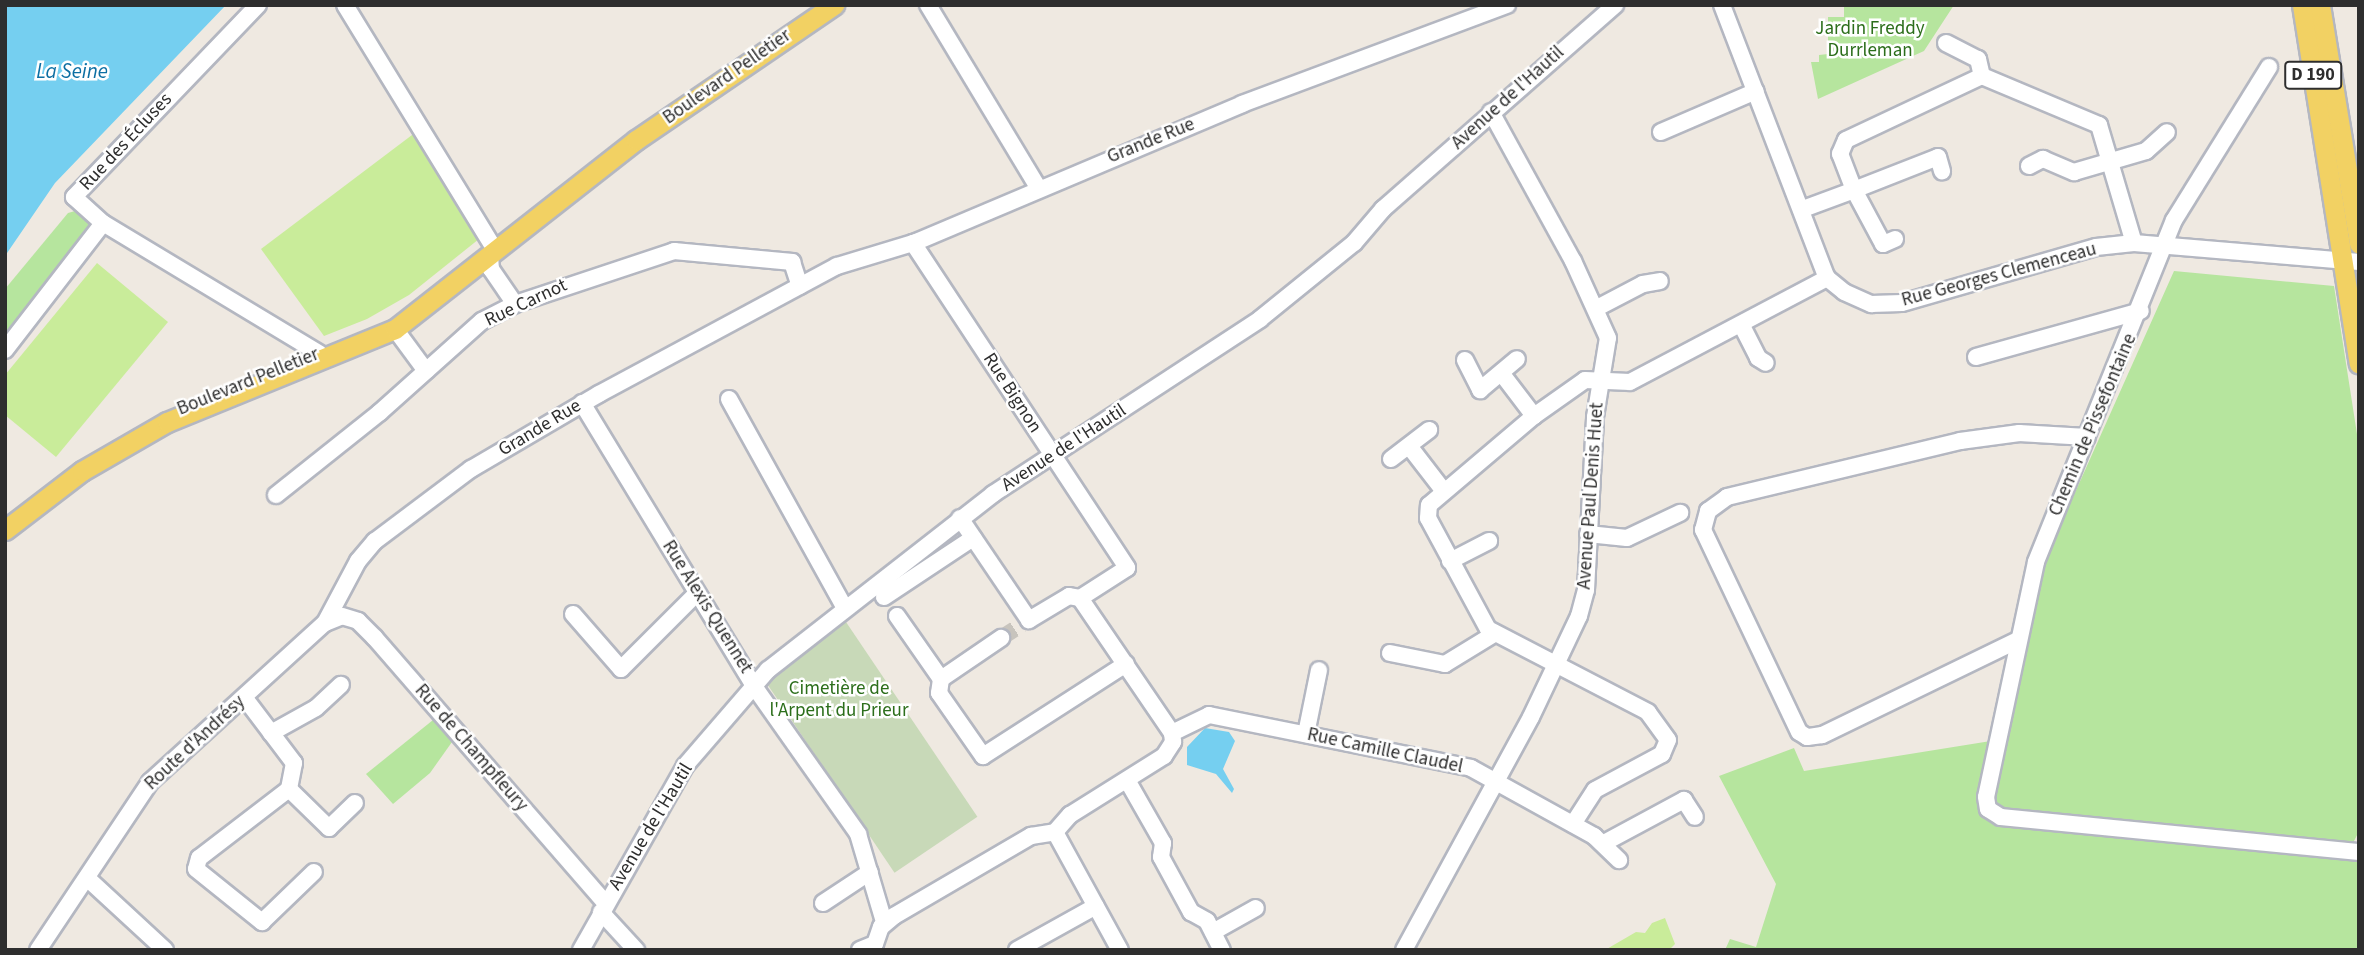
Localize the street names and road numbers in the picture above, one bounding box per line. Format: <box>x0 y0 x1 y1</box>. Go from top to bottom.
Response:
street label: Boulevard Pelletier <box>659 24 795 130</box>
street label: Avenue de l'Hautil <box>1447 41 1569 155</box>
road number: D 190 <box>2283 60 2343 90</box>
street label: Rue des Écluses <box>75 88 177 196</box>
street label: Grande Rue <box>1104 113 1198 169</box>
street label: Rue Georges Clemenceau <box>1899 238 2099 312</box>
street label: Rue Carnot <box>481 274 571 332</box>
street label: Chemin de Pissefontaine <box>2044 330 2142 520</box>
street label: Boulevard Pelletier <box>174 343 322 421</box>
street label: Rue Bignon <box>978 349 1046 437</box>
street label: Grande Rue <box>495 394 585 462</box>
street label: Avenue de l'Hautil <box>997 399 1131 497</box>
street label: Avenue Paul Denis Huet <box>1573 402 1609 590</box>
street label: Rue Alexis Quennet <box>657 536 757 678</box>
street label: Rue de Champfleury <box>410 680 532 816</box>
street label: Route d'Andrésy <box>140 691 250 795</box>
street label: Rue Camille Claudel <box>1305 723 1465 779</box>
street label: Avenue de l'Hautil <box>604 759 698 895</box>

